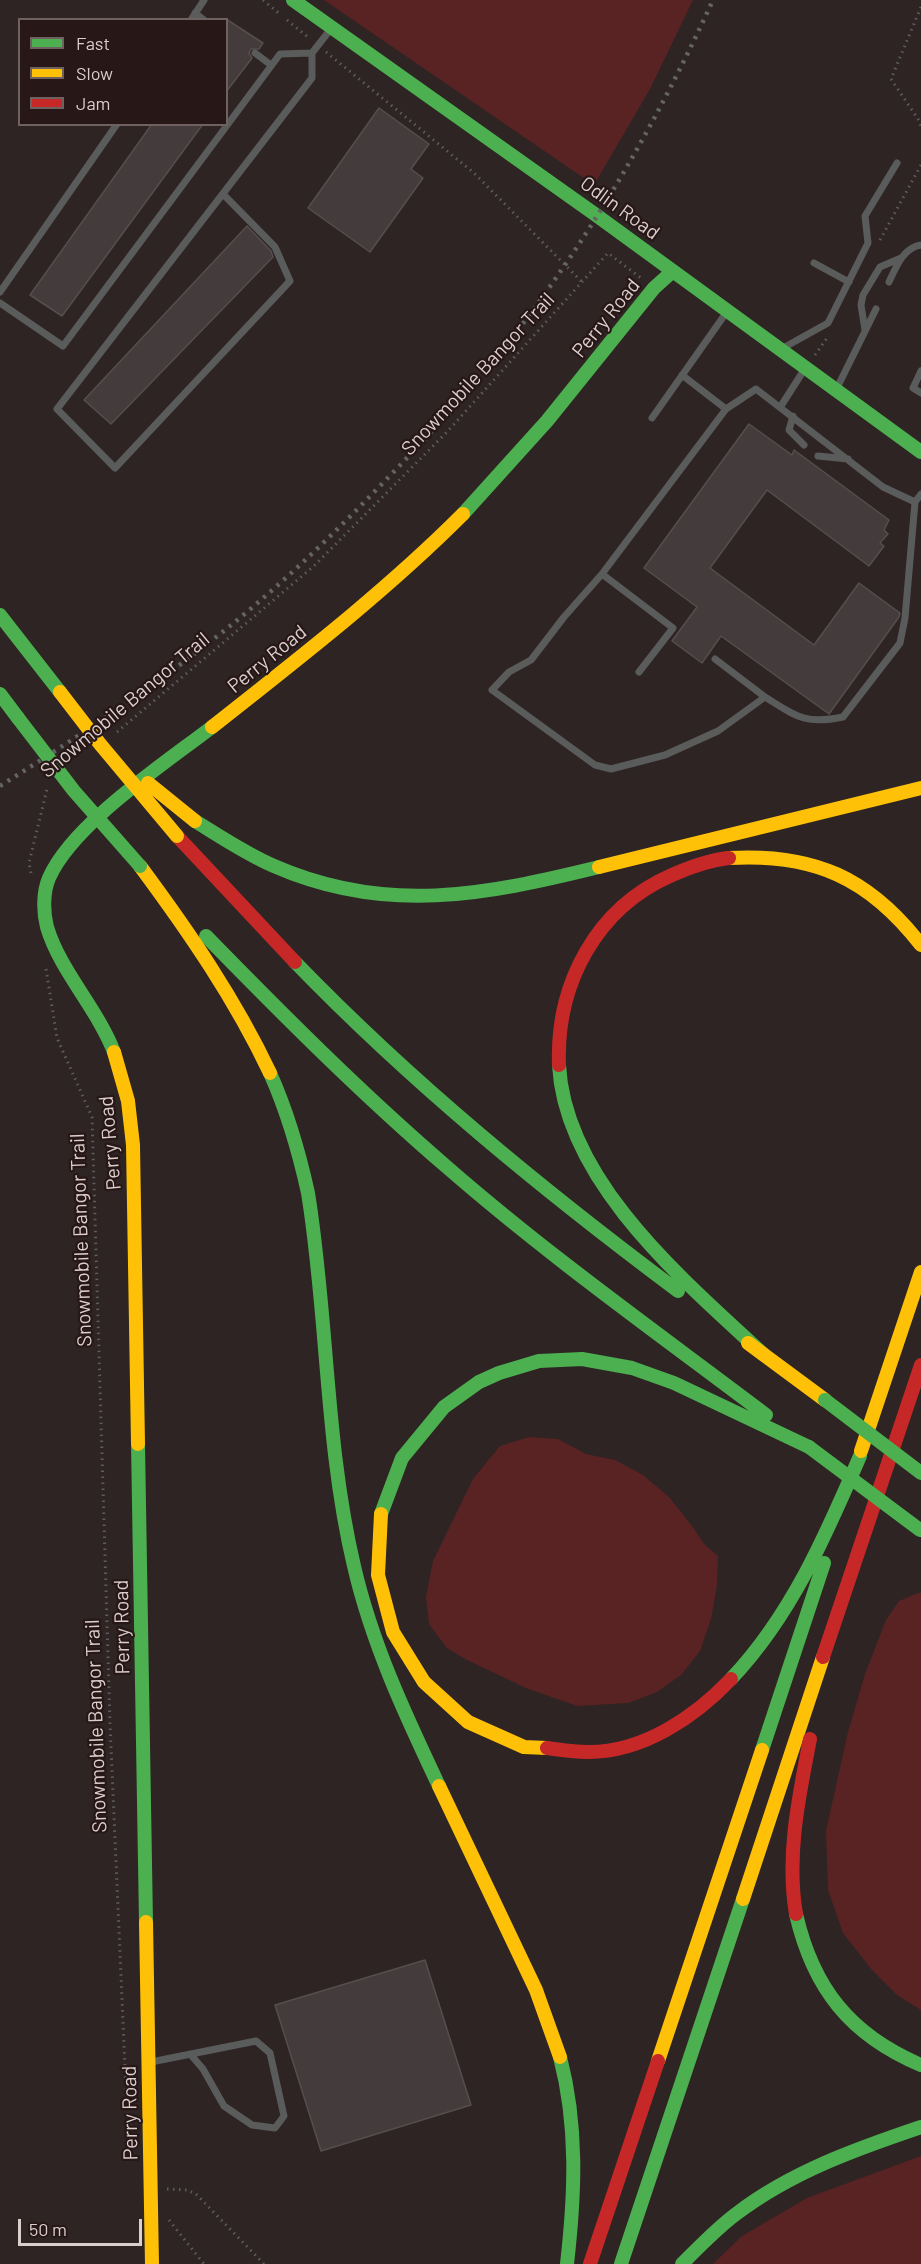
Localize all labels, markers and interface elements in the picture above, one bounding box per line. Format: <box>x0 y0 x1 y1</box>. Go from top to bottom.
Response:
legend <box>18 18 228 126</box>
text: Fast <box>76 32 110 54</box>
text: Slow <box>76 62 113 84</box>
text: Jam <box>76 92 110 114</box>
street label: Odlin Road <box>576 171 664 245</box>
street label: Perry Road <box>567 274 645 362</box>
street label: Snowmobile Bangor Trail <box>396 288 560 460</box>
street label: Perry Road <box>223 620 311 698</box>
street label: Snowmobile Bangor Trail <box>35 627 215 783</box>
street label: Perry Road <box>94 1095 126 1191</box>
street label: Snowmobile Bangor Trail <box>65 1133 97 1347</box>
street label: Perry Road <box>109 1579 135 1675</box>
street label: Snowmobile Bangor Trail <box>80 1619 112 1833</box>
street label: Perry Road <box>117 2065 143 2161</box>
scale bar <box>21 2207 146 2245</box>
text: 50 m <box>29 2218 67 2240</box>

